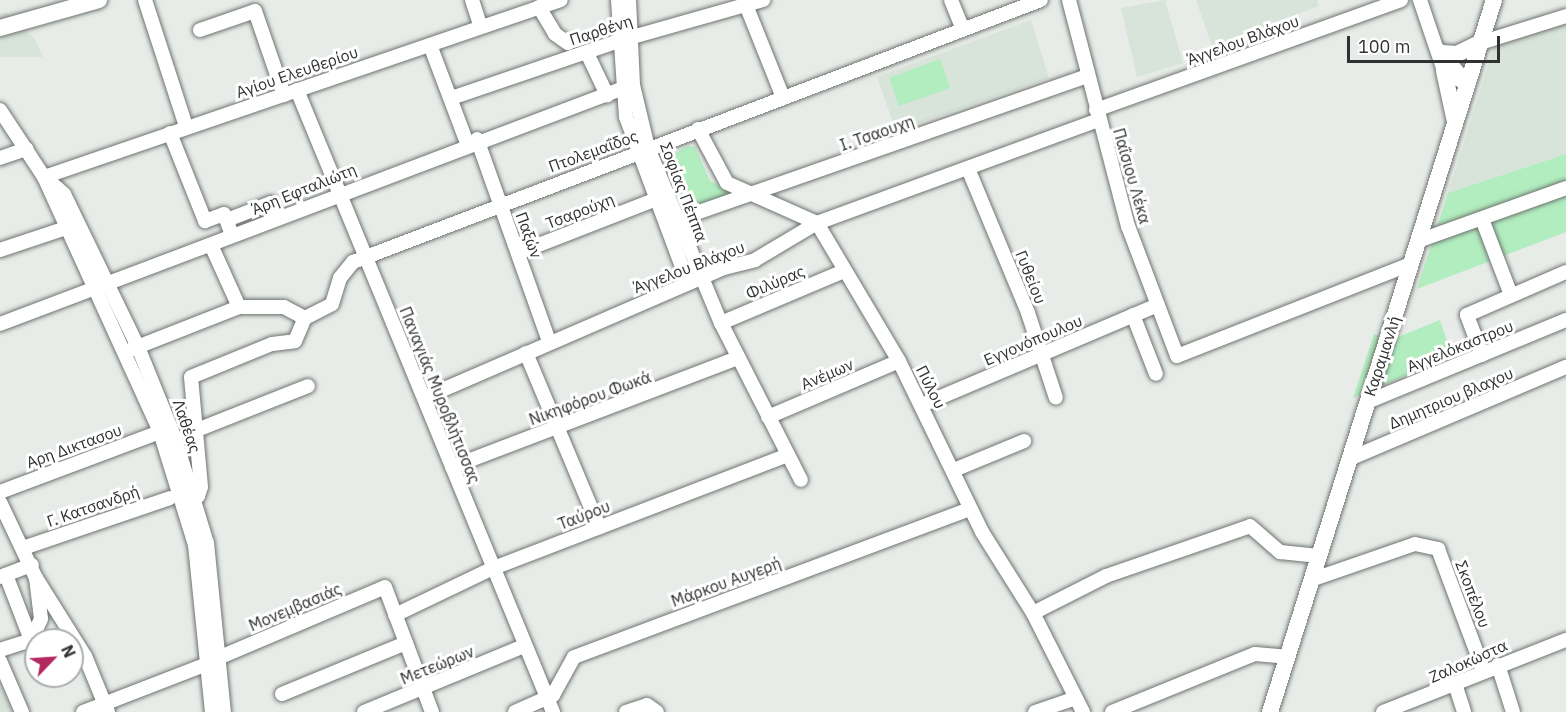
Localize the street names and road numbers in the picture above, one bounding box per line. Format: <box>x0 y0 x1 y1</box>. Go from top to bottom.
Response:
street label: Παρθένη <box>567 11 635 49</box>
street label: Άγγελου Βλάχου <box>1184 11 1302 69</box>
street label: Αγίου Ελευθερίου <box>233 42 361 102</box>
street label: Ι. Τσαουχη <box>837 111 917 155</box>
street label: Πτολεμαΐδος <box>546 126 640 176</box>
street label: Παΐσιου Λέκα <box>1109 126 1155 226</box>
street label: Σοφίας Πέππα <box>656 140 712 244</box>
street label: Άρη Εφταλιώτη <box>249 159 359 219</box>
street label: Τσαρούχη <box>543 189 617 233</box>
street label: Παξών <box>512 209 546 261</box>
street label: Άγγελου Βλάχου <box>631 237 747 297</box>
street label: Γυθείου <box>1012 247 1050 307</box>
street label: Φιλύρας <box>743 261 807 303</box>
street label: Παναγιάς Μυροβλήτισσας <box>396 304 484 486</box>
street label: Εγγονόπουλου <box>981 311 1085 369</box>
street label: Καραμανλή <box>1360 313 1404 399</box>
street label: Αγγελόκαστρου <box>1404 316 1516 376</box>
street label: Ανέμων <box>798 354 856 394</box>
street label: Πύλου <box>912 362 950 412</box>
street label: Δημητριου βλαχου <box>1386 363 1516 433</box>
street label: Νικηφόρου Φωκά <box>526 367 654 429</box>
street label: Λαθέας <box>169 397 205 455</box>
street label: Αρη Δικτασου <box>24 420 124 472</box>
street label: Γ. Κατσανδρή <box>44 481 142 531</box>
street label: Ταύρου <box>555 496 613 534</box>
street label: Μάρκου Αυγερή <box>668 553 784 611</box>
street label: Σκοπέλου <box>1451 558 1495 630</box>
street label: Μονεμβασιάς <box>246 579 344 635</box>
street label: Ζαλοκώστα <box>1426 635 1510 687</box>
street label: Μετεώρων <box>397 642 477 688</box>

